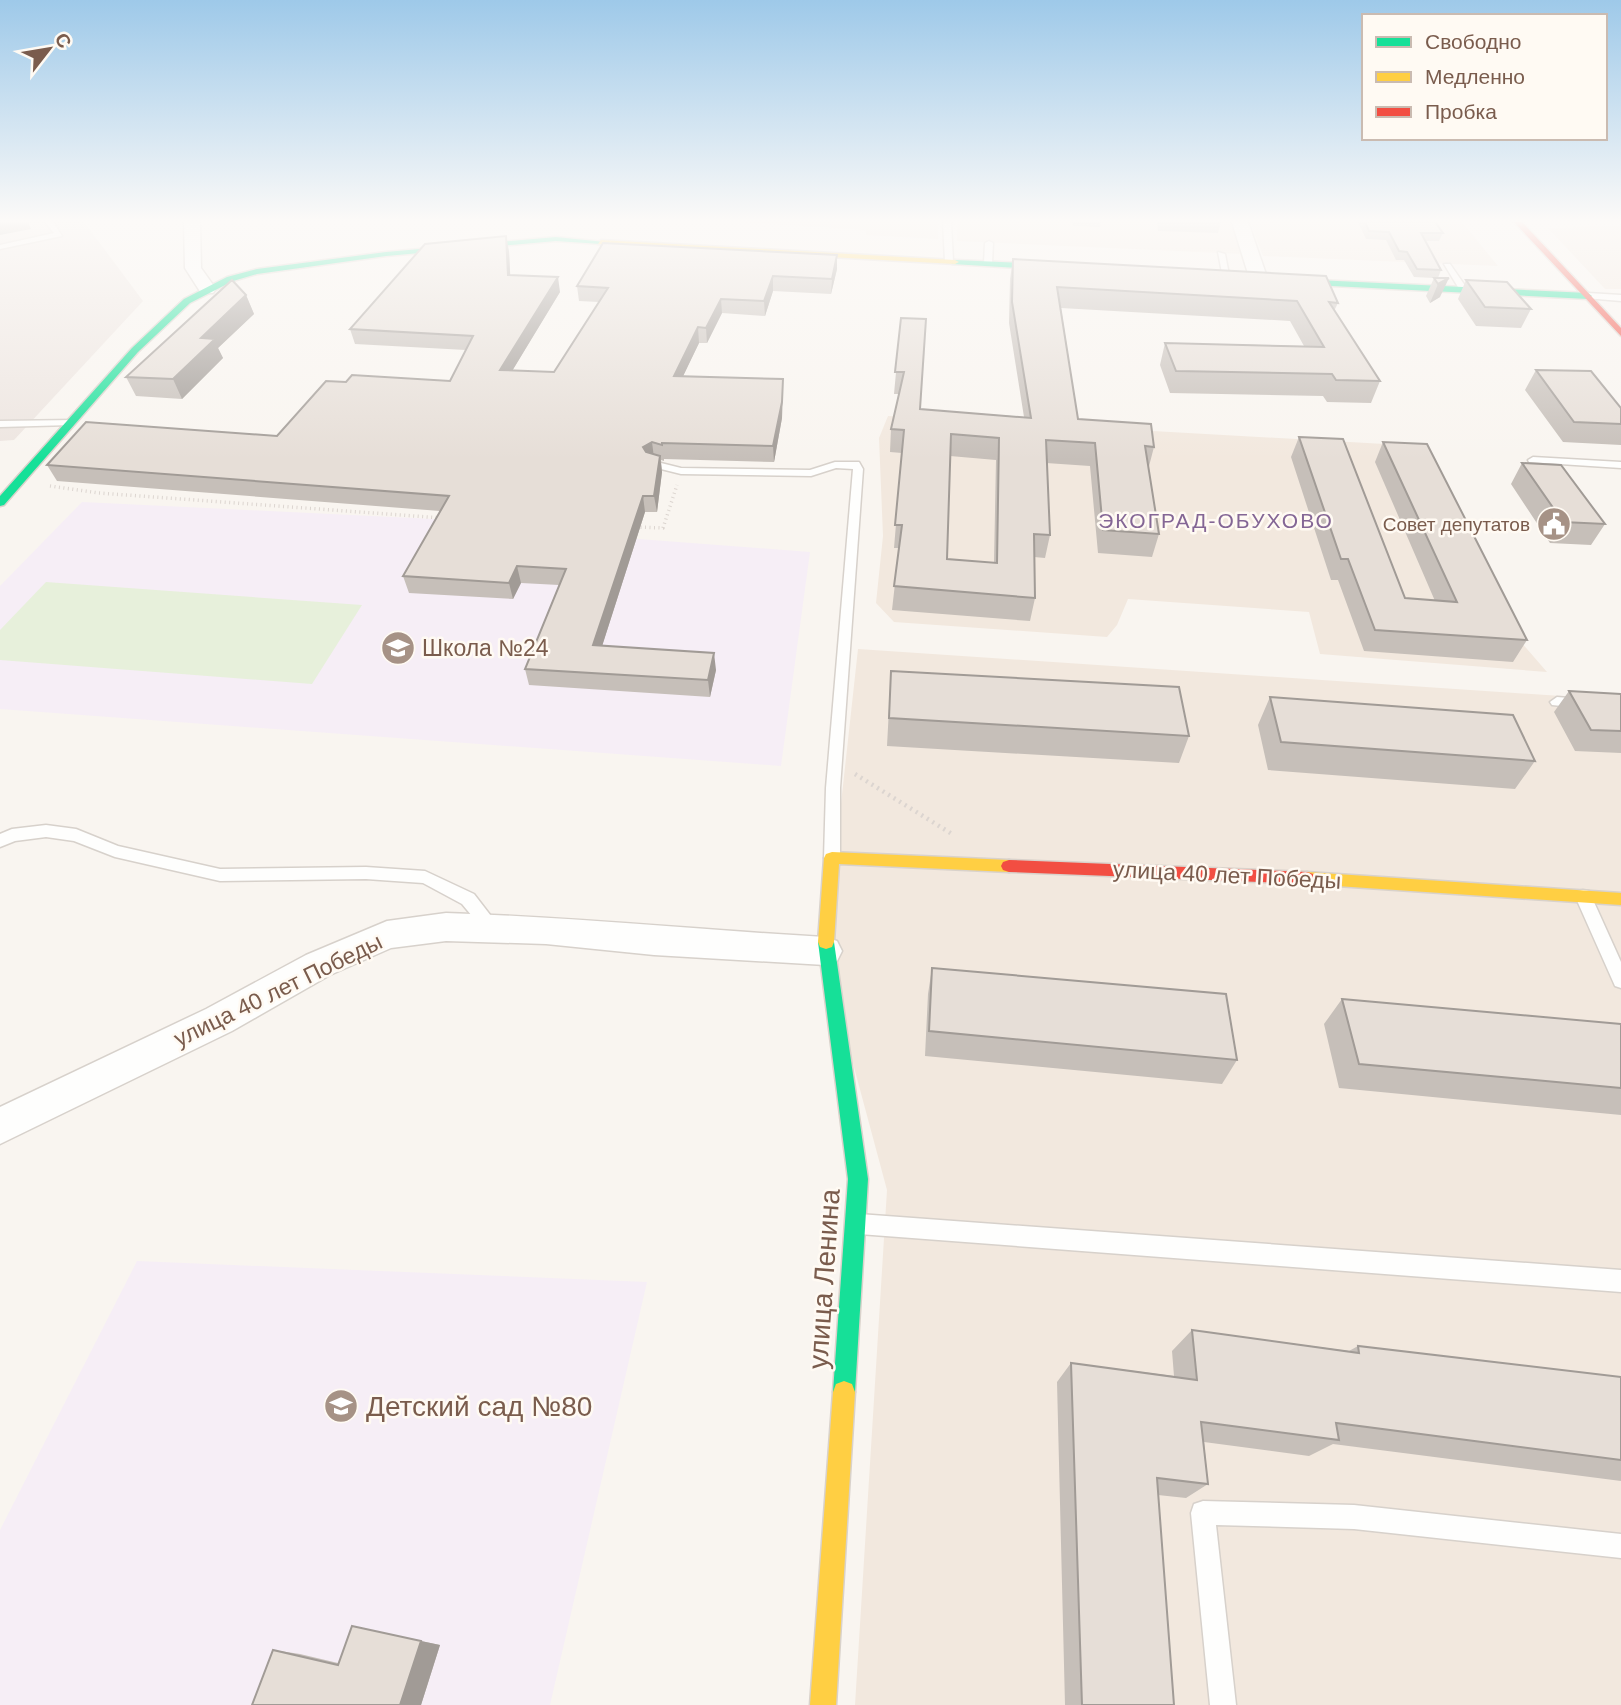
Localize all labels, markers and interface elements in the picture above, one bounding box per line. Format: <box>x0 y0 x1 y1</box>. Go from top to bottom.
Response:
north arrow <box>14 14 84 84</box>
legend <box>1362 14 1607 140</box>
text: С <box>51 29 76 52</box>
text: Свободно <box>1425 30 1522 53</box>
text: Медленно <box>1425 65 1525 88</box>
text: Пробка <box>1425 100 1497 123</box>
public building icon: Совет депутатов <box>1535 505 1573 543</box>
district label: ЭКОГРАД-ОБУХОВО <box>1098 509 1334 532</box>
place label: Совет депутатов <box>1383 514 1530 535</box>
school or university icon: Школа №24 <box>379 629 417 667</box>
place label: Школа №24 <box>422 635 549 661</box>
street label: улица 40 лет Победы <box>1112 856 1342 894</box>
street label: улица 40 лет Победы <box>170 928 386 1052</box>
street label: улица Ленина <box>802 1187 846 1370</box>
school or university icon: Детский сад №80 <box>322 1387 360 1425</box>
place label: Детский сад №80 <box>366 1391 592 1422</box>

